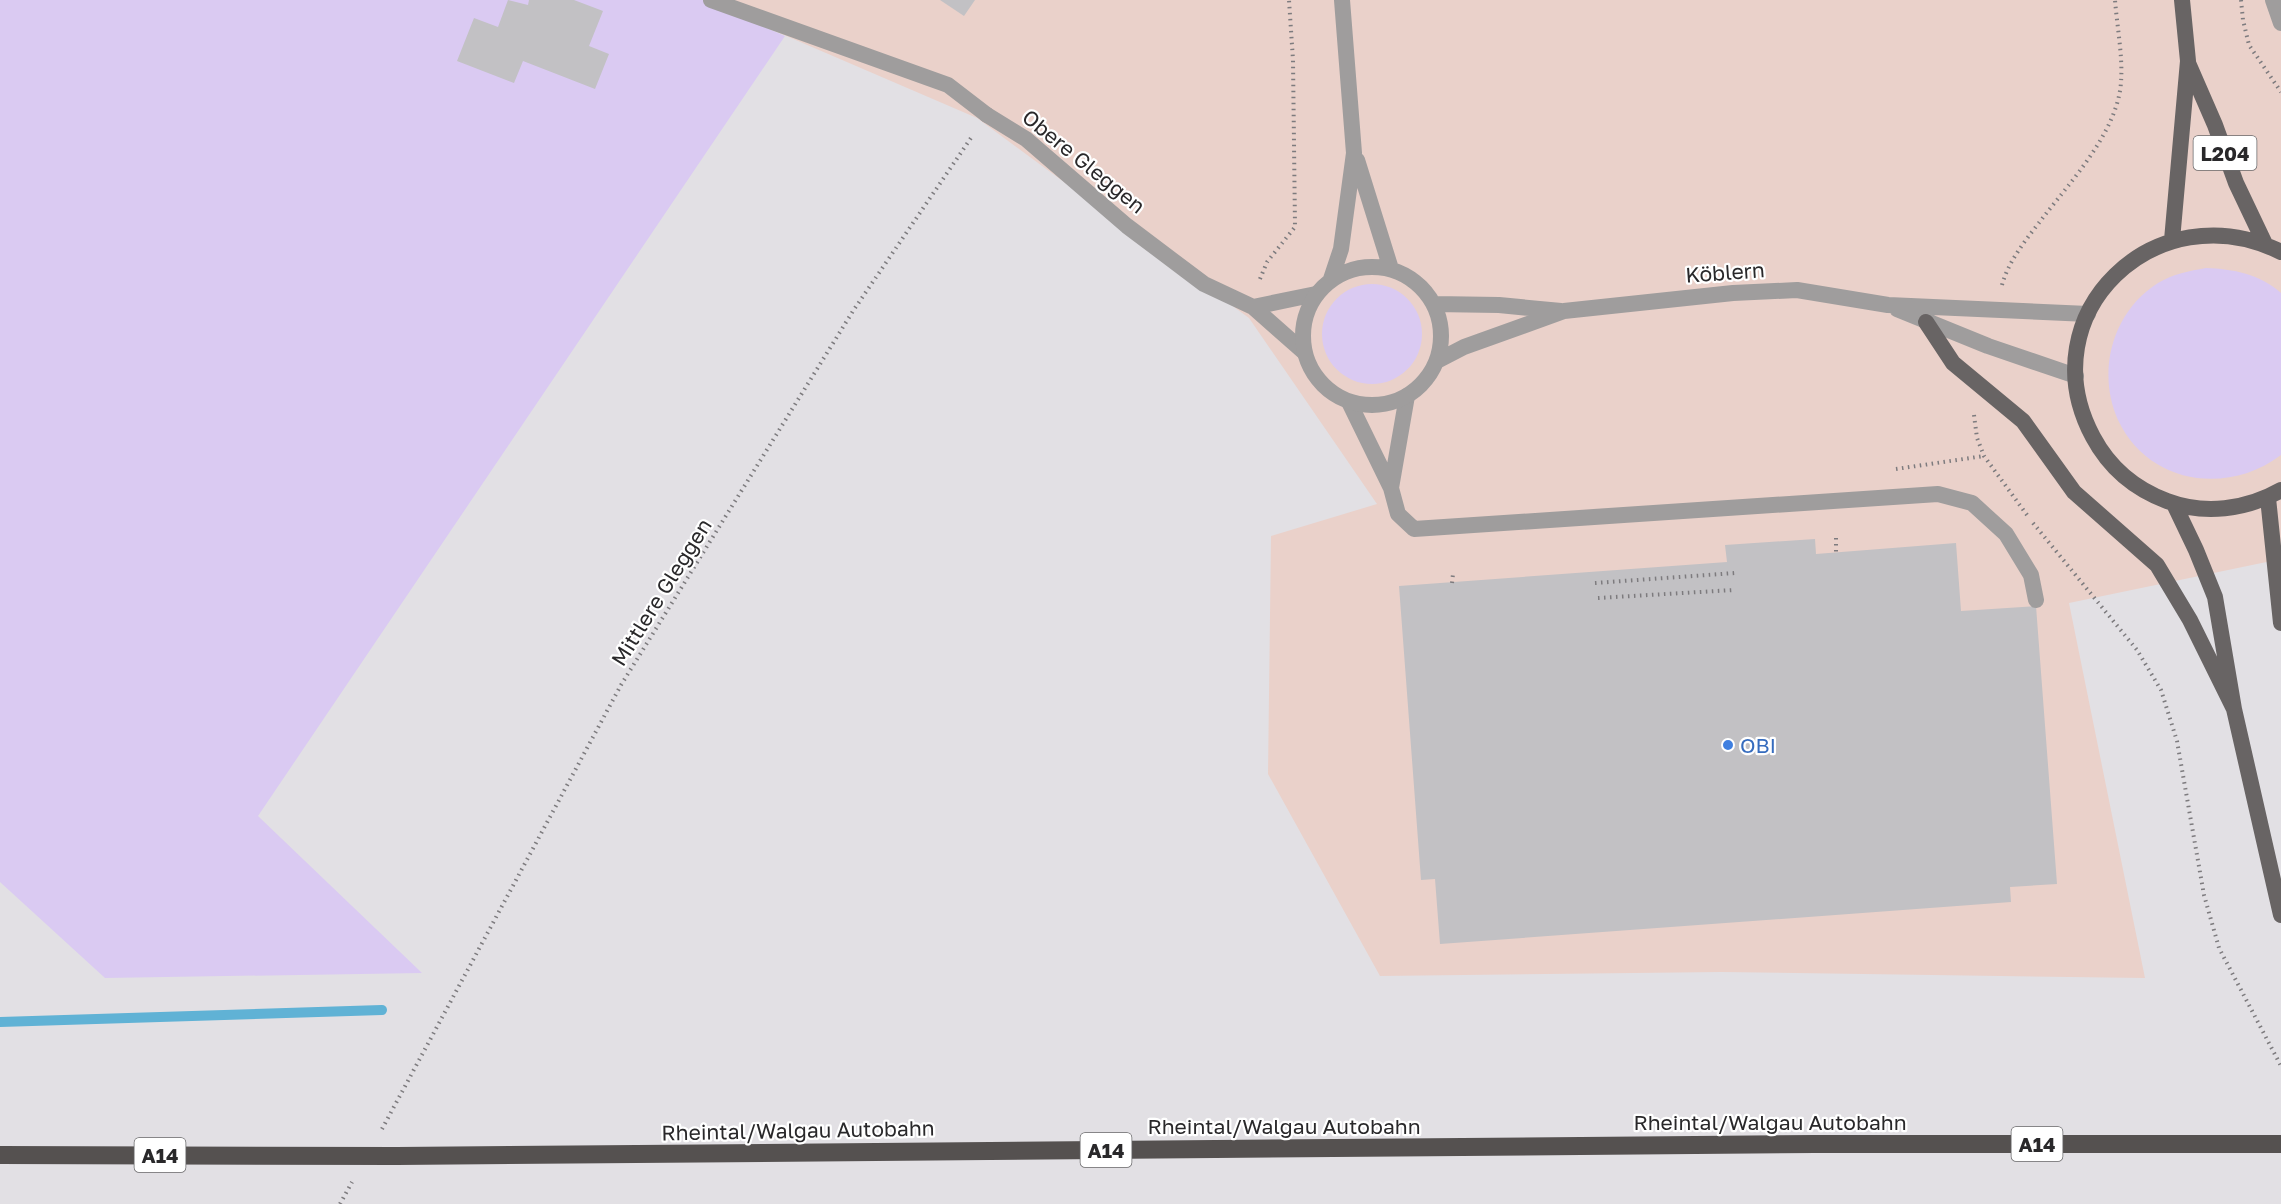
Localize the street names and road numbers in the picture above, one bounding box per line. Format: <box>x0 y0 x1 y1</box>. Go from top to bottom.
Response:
street label: Obere Gleggen <box>1017 104 1151 218</box>
road number: L204 <box>2194 136 2256 170</box>
street label: Köblern <box>1684 256 1766 288</box>
street label: Mittlere Gleggen <box>605 514 717 670</box>
street label: Rheintal/Walgau Autobahn <box>1633 1109 1907 1135</box>
street label: Rheintal/Walgau Autobahn <box>1147 1113 1421 1139</box>
street label: Rheintal/Walgau Autobahn <box>661 1115 935 1145</box>
road number: A14 <box>2012 1127 2062 1161</box>
road number: A14 <box>1080 1133 1132 1167</box>
road number: A14 <box>134 1138 186 1172</box>

